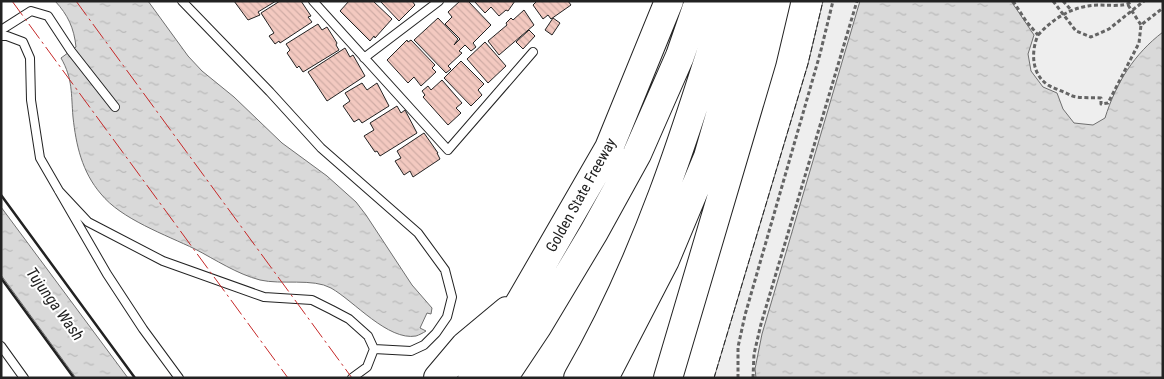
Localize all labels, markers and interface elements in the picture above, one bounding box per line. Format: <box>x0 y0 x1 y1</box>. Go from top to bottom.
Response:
street label: Golden State Freeway <box>542 135 620 255</box>
water label: Tujunga Wash <box>22 264 88 344</box>

